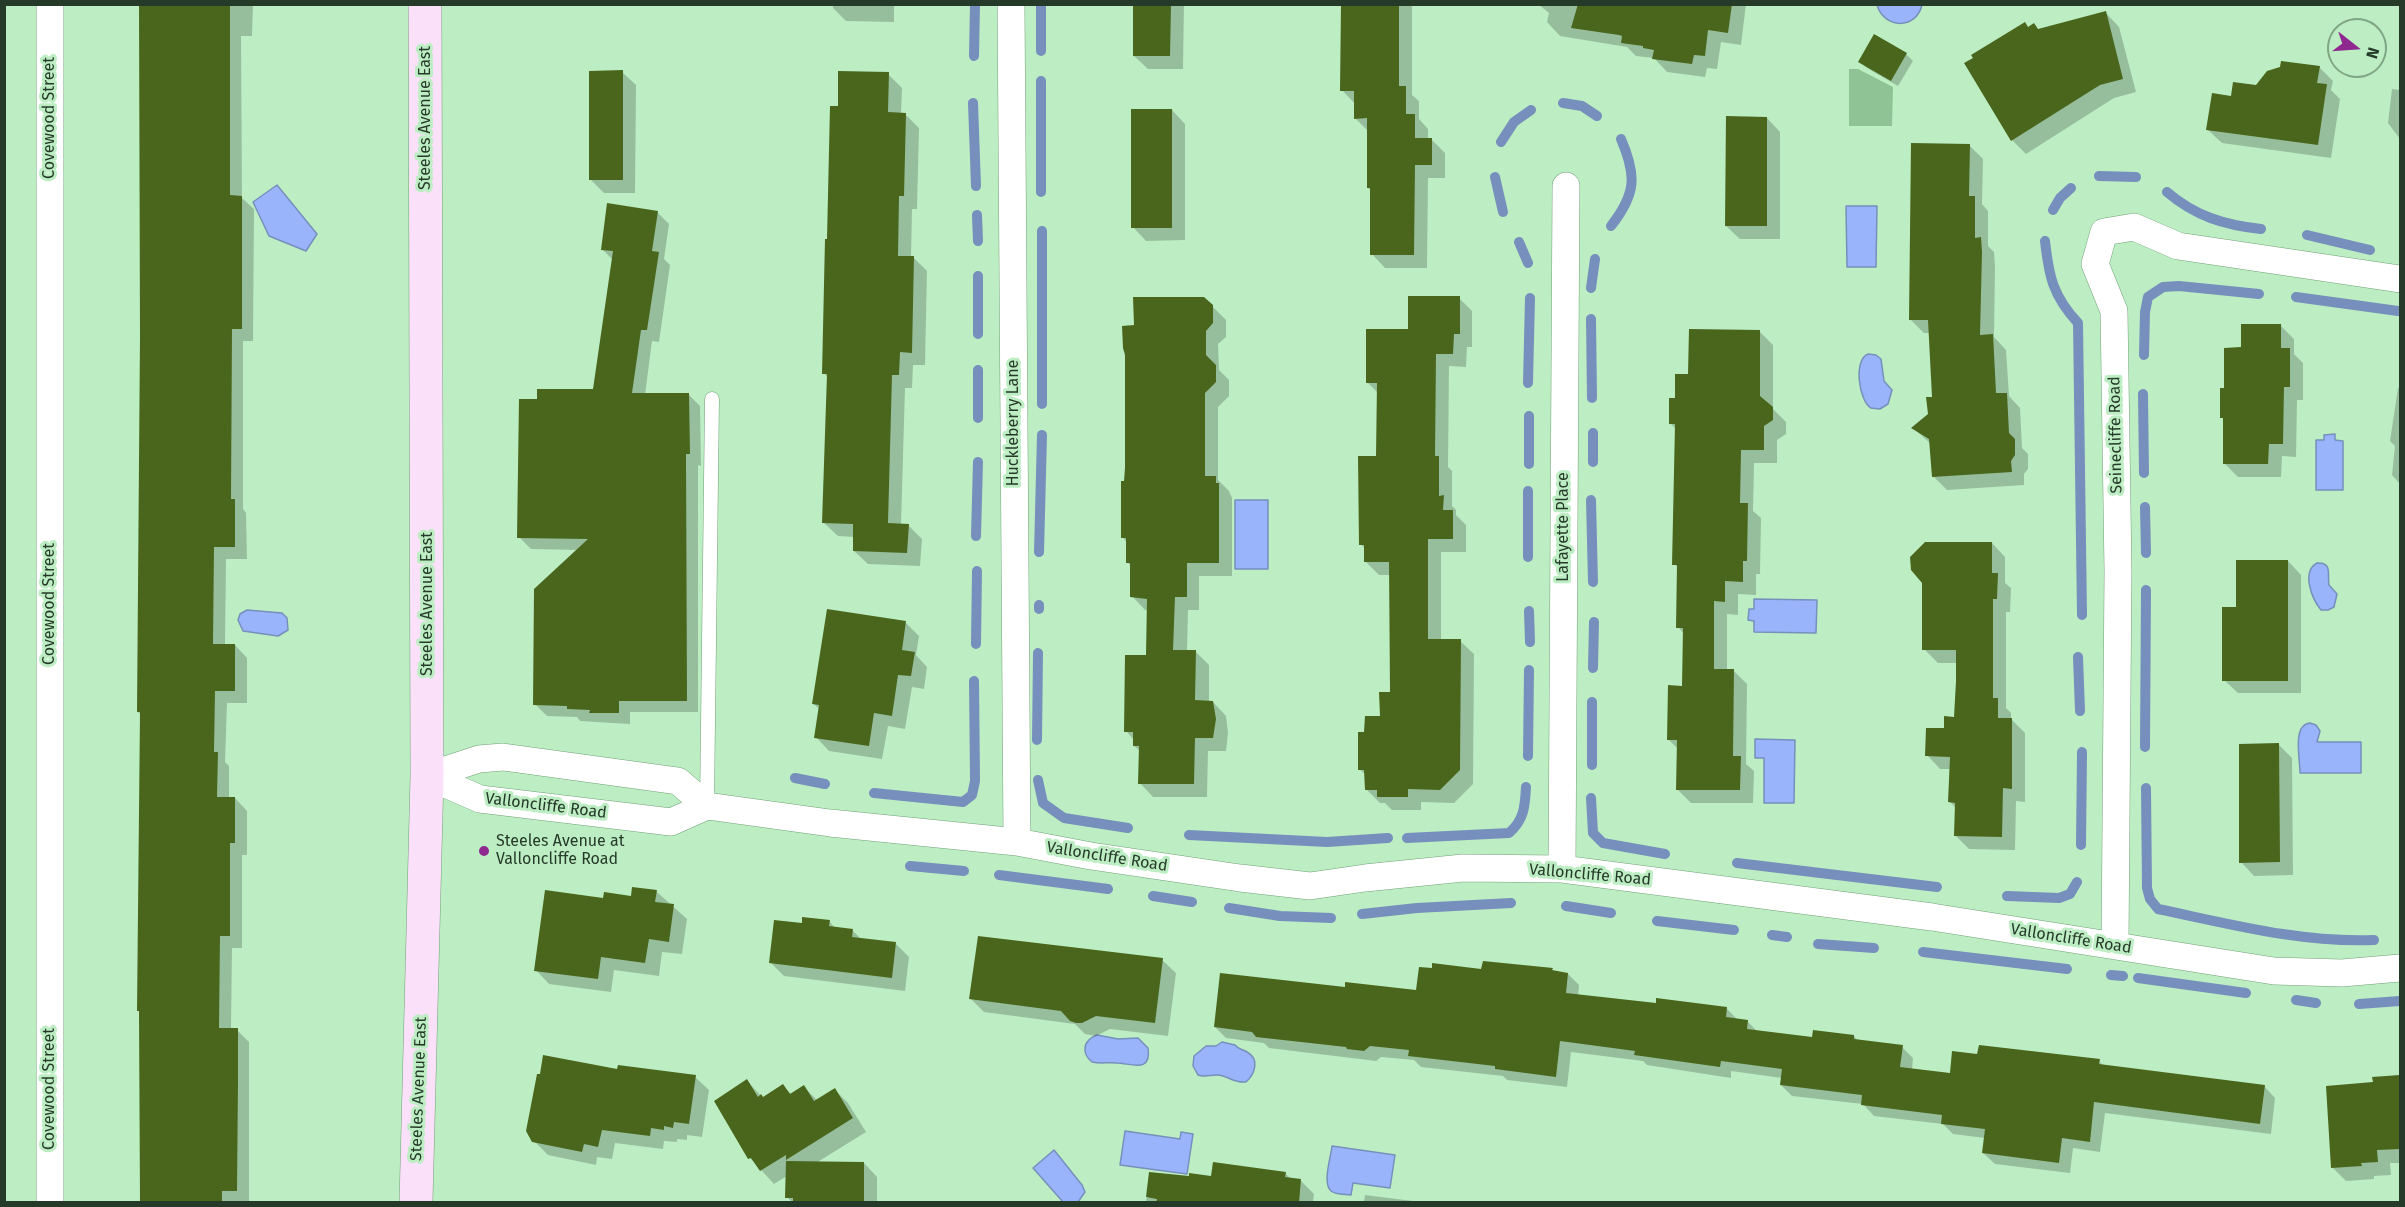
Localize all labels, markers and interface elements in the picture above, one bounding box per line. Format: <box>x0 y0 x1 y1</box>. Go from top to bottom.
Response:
north arrow <box>2327 18 2387 78</box>
text: N <box>2362 45 2383 61</box>
street label: Steeles Avenue East <box>416 46 436 190</box>
street label: Covewood Street <box>40 57 60 179</box>
street label: Huckleberry Lane <box>1004 360 1024 486</box>
street label: Seinecliffe Road <box>2105 376 2127 494</box>
street label: Lafayette Place <box>1554 472 1574 582</box>
street label: Steeles Avenue East <box>418 532 438 676</box>
street label: Covewood Street <box>40 543 60 665</box>
street label: Valloncliffe Road <box>484 789 608 823</box>
place label: Steeles Avenue at Valloncliffe Road <box>496 832 625 870</box>
street label: Valloncliffe Road <box>1045 838 1169 876</box>
marker: Steeles Avenue at Valloncliffe Road <box>477 844 491 858</box>
street label: Valloncliffe Road <box>1528 860 1652 890</box>
street label: Valloncliffe Road <box>2009 920 2133 958</box>
street label: Steeles Avenue East <box>407 1017 431 1161</box>
street label: Covewood Street <box>40 1028 60 1150</box>

